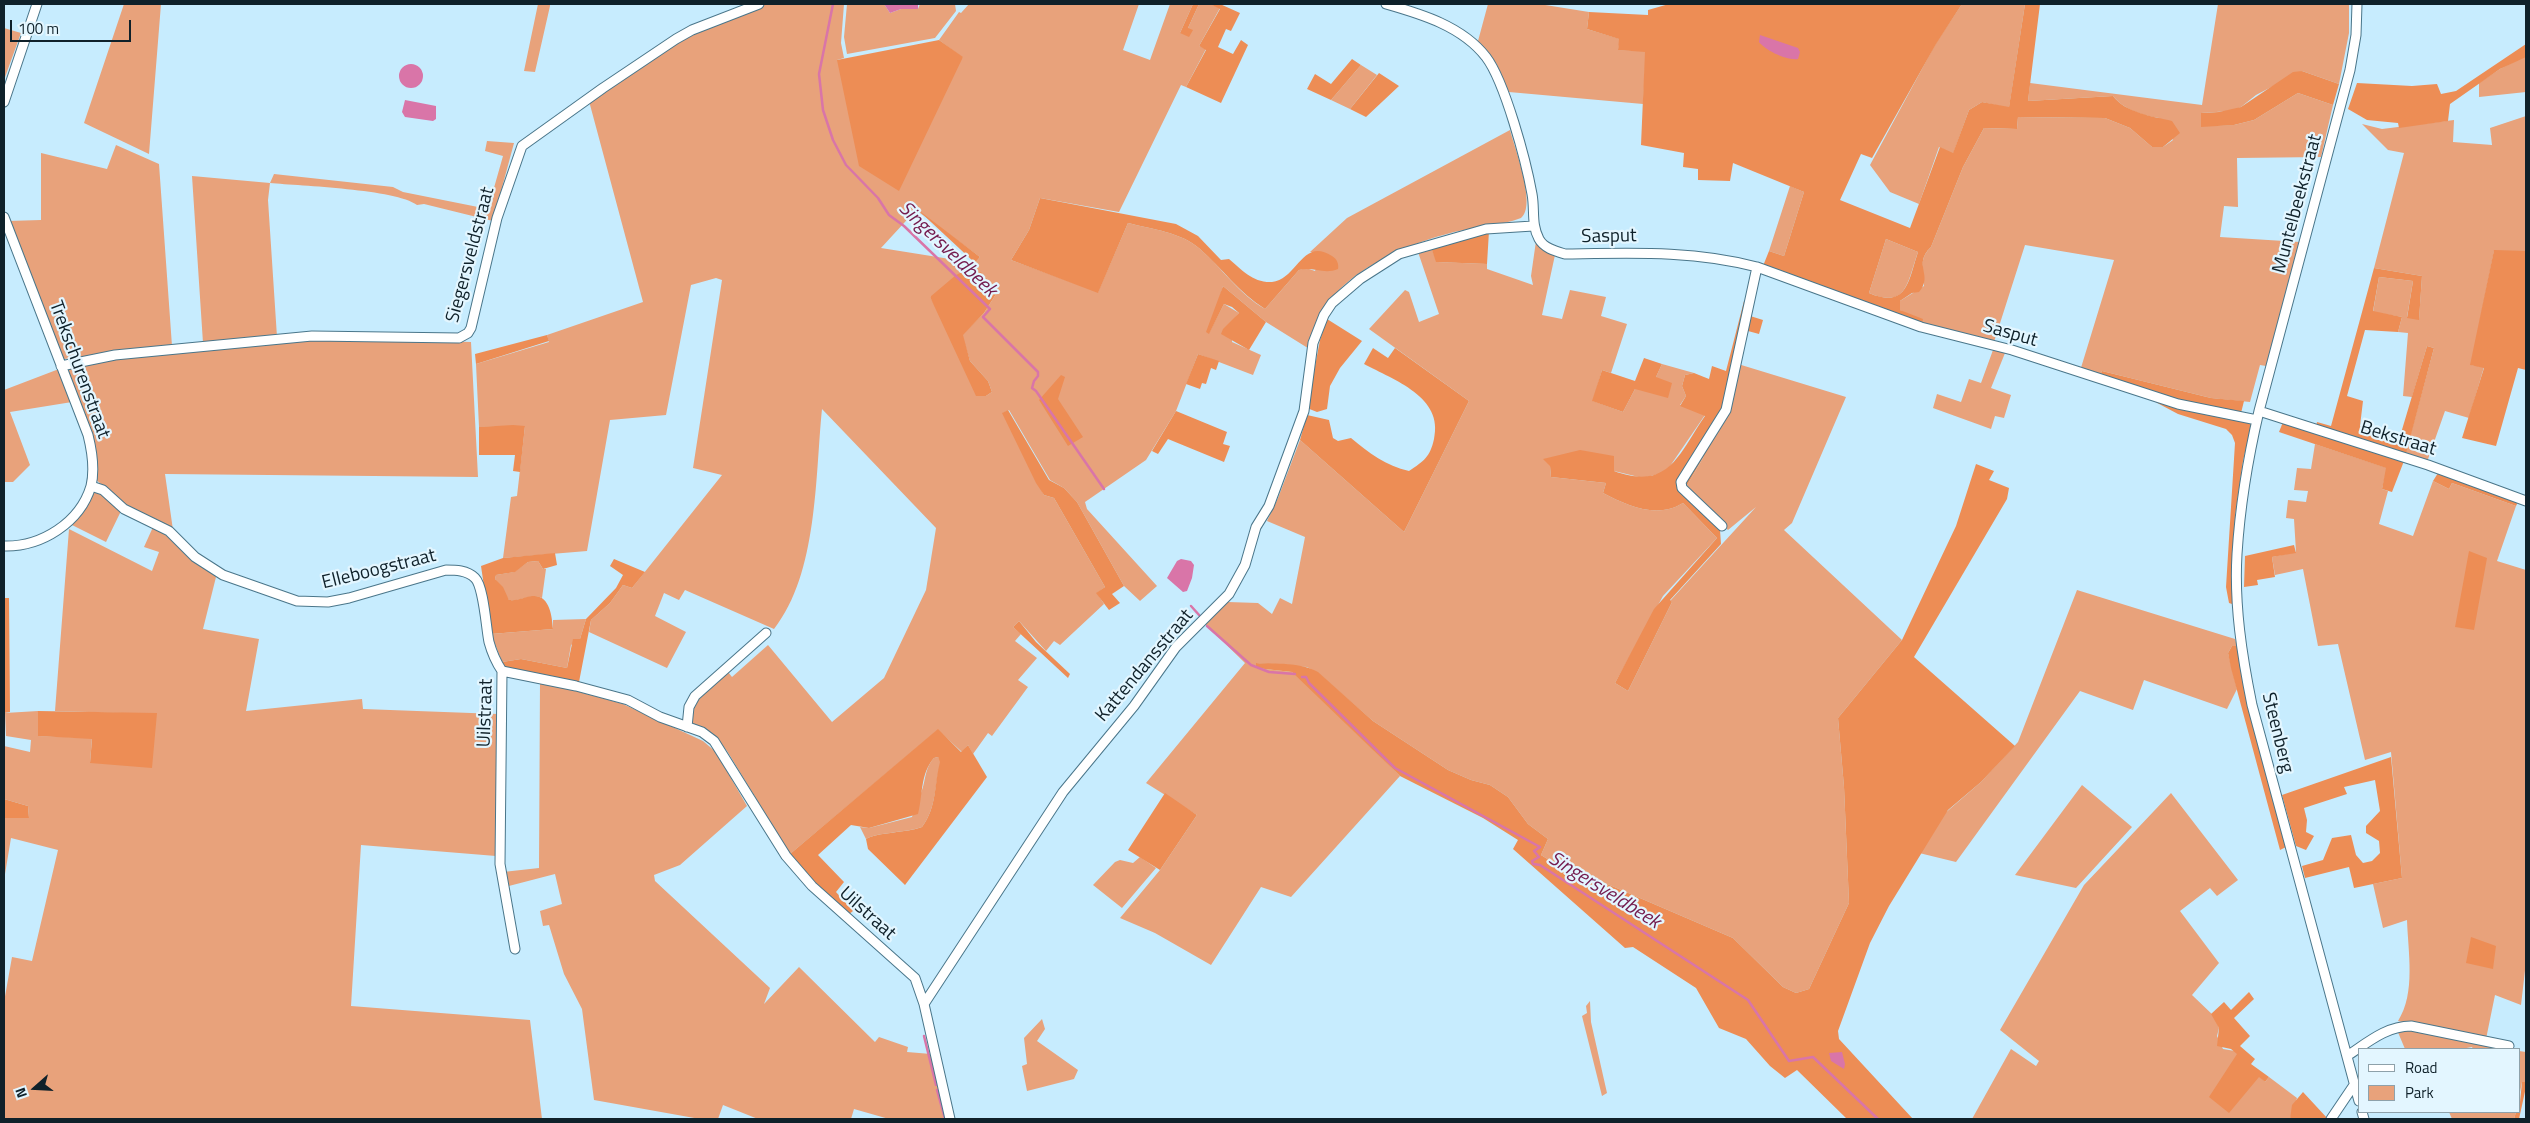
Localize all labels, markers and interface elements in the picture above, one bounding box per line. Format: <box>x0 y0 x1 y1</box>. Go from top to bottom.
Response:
scale bar <box>12 10 134 42</box>
text: 100 m <box>18 17 59 40</box>
street label: Muntelbeekstraat <box>2268 132 2328 276</box>
street label: Siegersveldstraat <box>442 185 500 325</box>
water label: Singersveldbeek <box>893 197 1001 303</box>
street label: Sasput <box>1581 225 1637 249</box>
street label: Trekschurenstraat <box>44 298 114 442</box>
street label: Sasput <box>1980 315 2040 353</box>
street label: Bekstraat <box>2357 417 2439 461</box>
street label: Elleboogstraat <box>320 545 438 595</box>
street label: Kattendansstraat <box>1091 605 1199 727</box>
street label: Uilstraat <box>473 678 499 748</box>
street label: Steenberg <box>2256 690 2298 776</box>
water label: Singersveldbeek <box>1544 847 1664 935</box>
street label: Uilstraat <box>834 883 900 945</box>
legend <box>2358 1048 2520 1113</box>
text: Road <box>2405 1056 2437 1079</box>
north arrow <box>10 1063 60 1113</box>
text: Park <box>2405 1081 2434 1104</box>
text: N <box>9 1085 32 1101</box>

